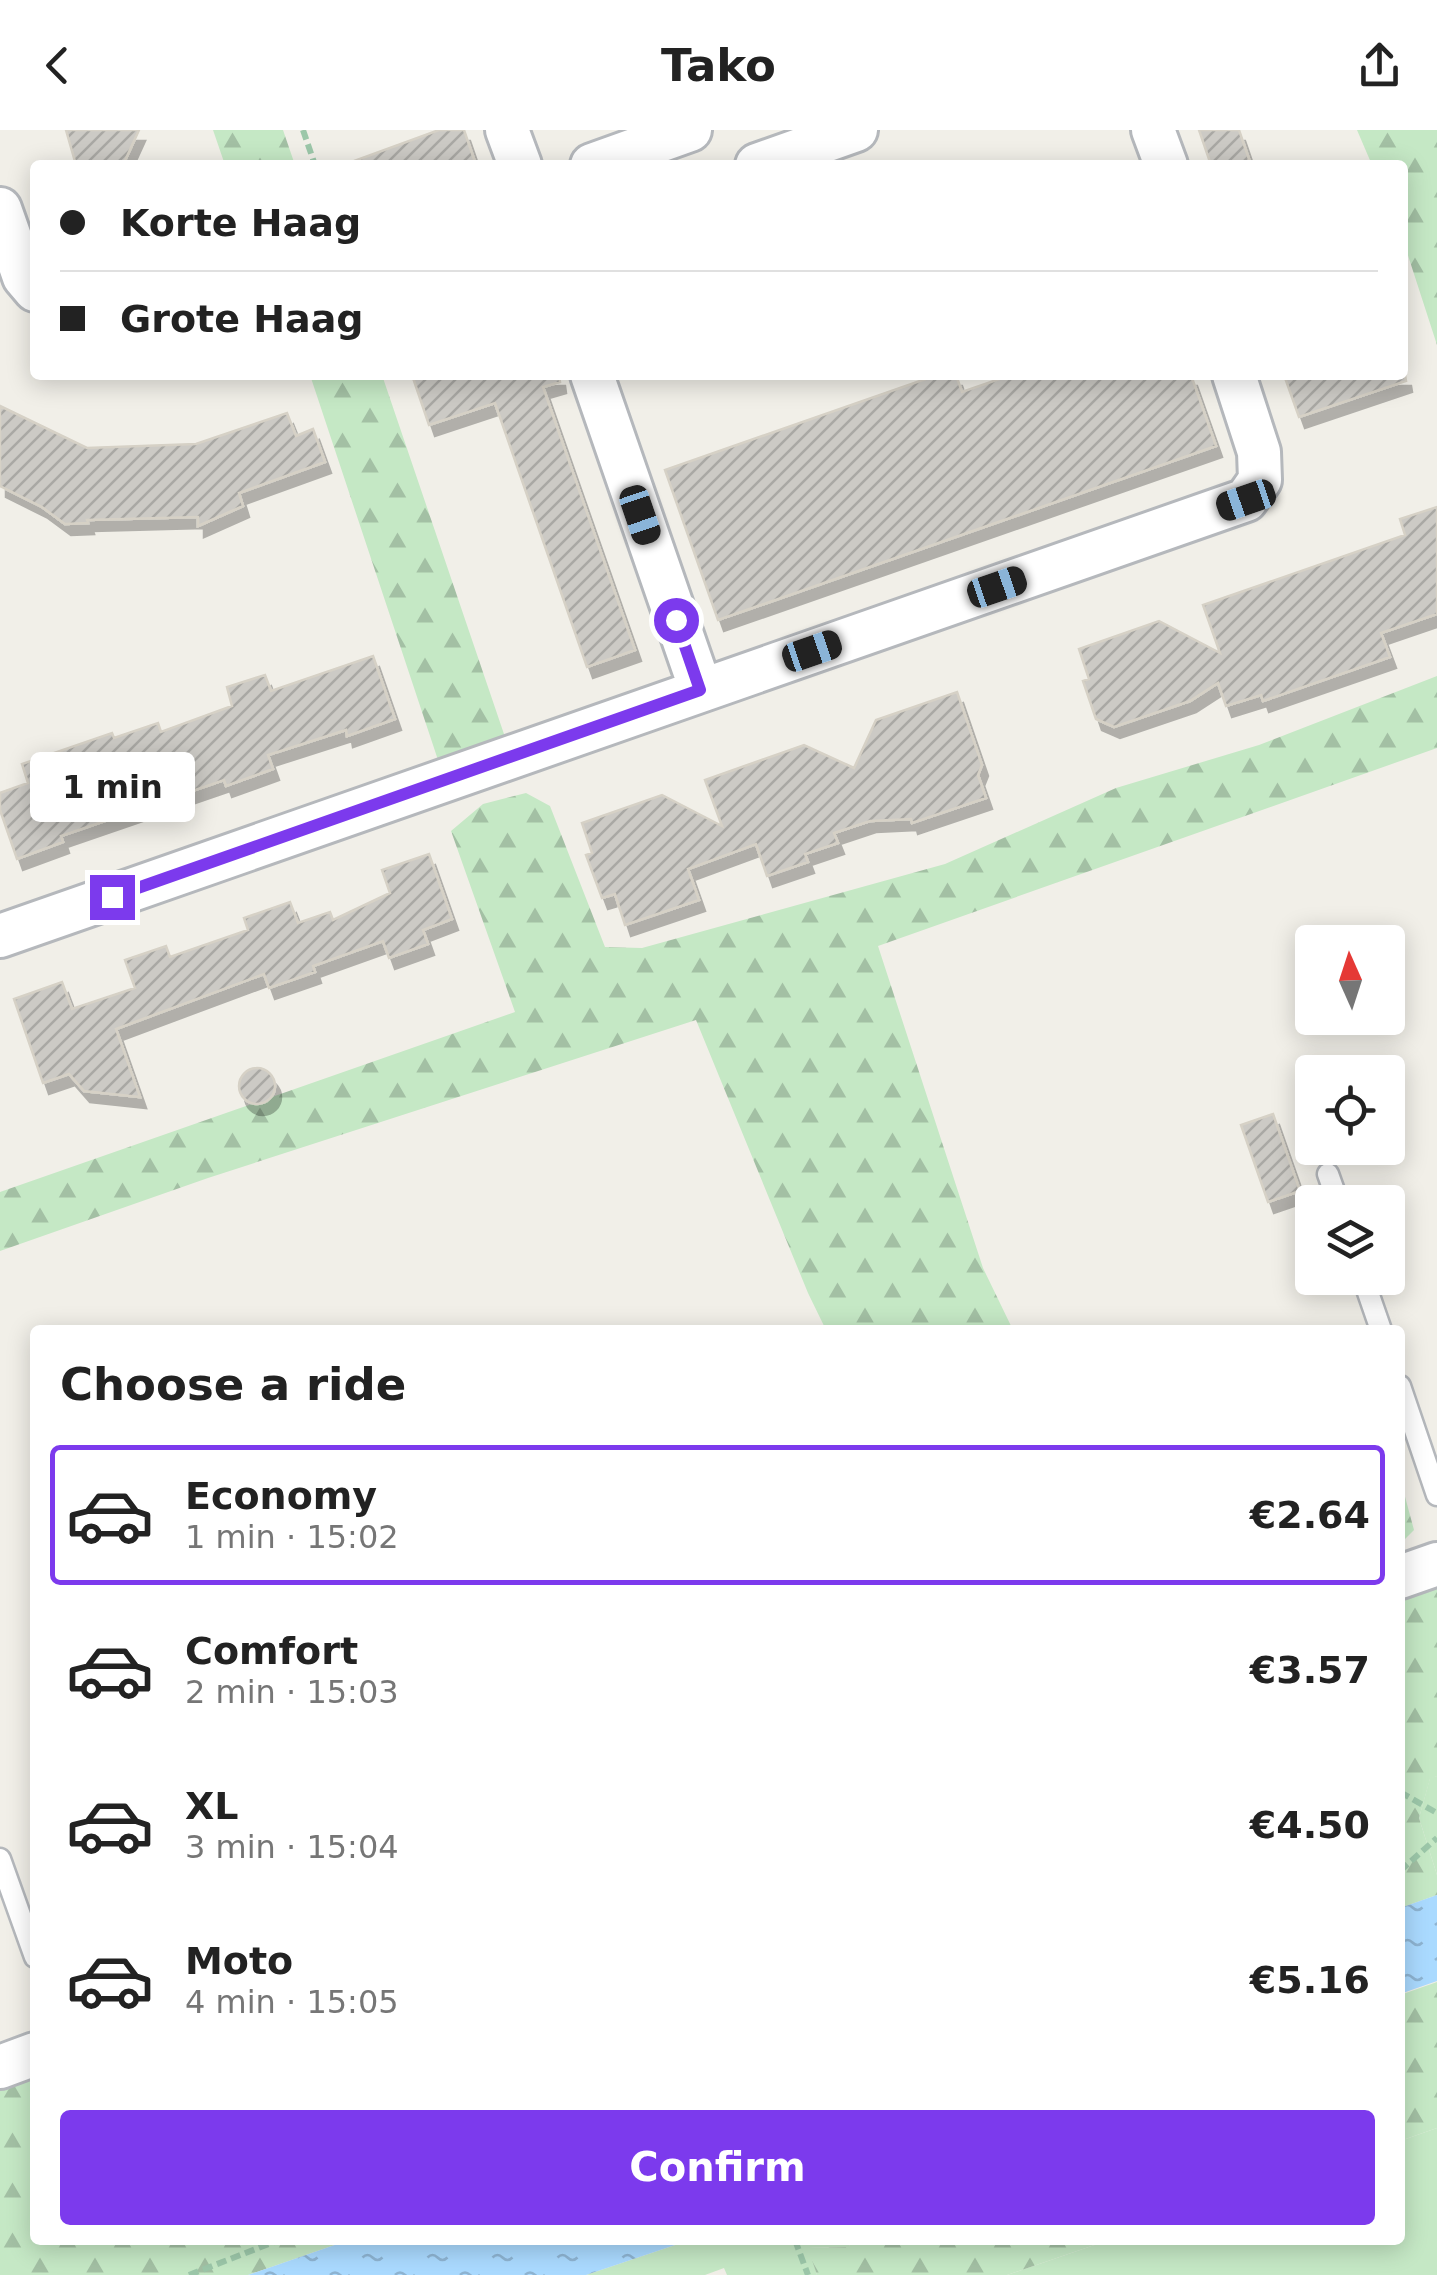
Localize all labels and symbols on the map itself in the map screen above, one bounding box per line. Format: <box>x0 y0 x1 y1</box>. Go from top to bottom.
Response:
car <box>1213 476 1279 524</box>
car <box>616 482 664 548</box>
car <box>964 563 1030 611</box>
route start <box>654 598 699 643</box>
car <box>779 627 845 675</box>
callout: 1 min <box>29 752 194 822</box>
route end <box>90 875 135 920</box>
north arrow <box>1295 925 1405 1035</box>

